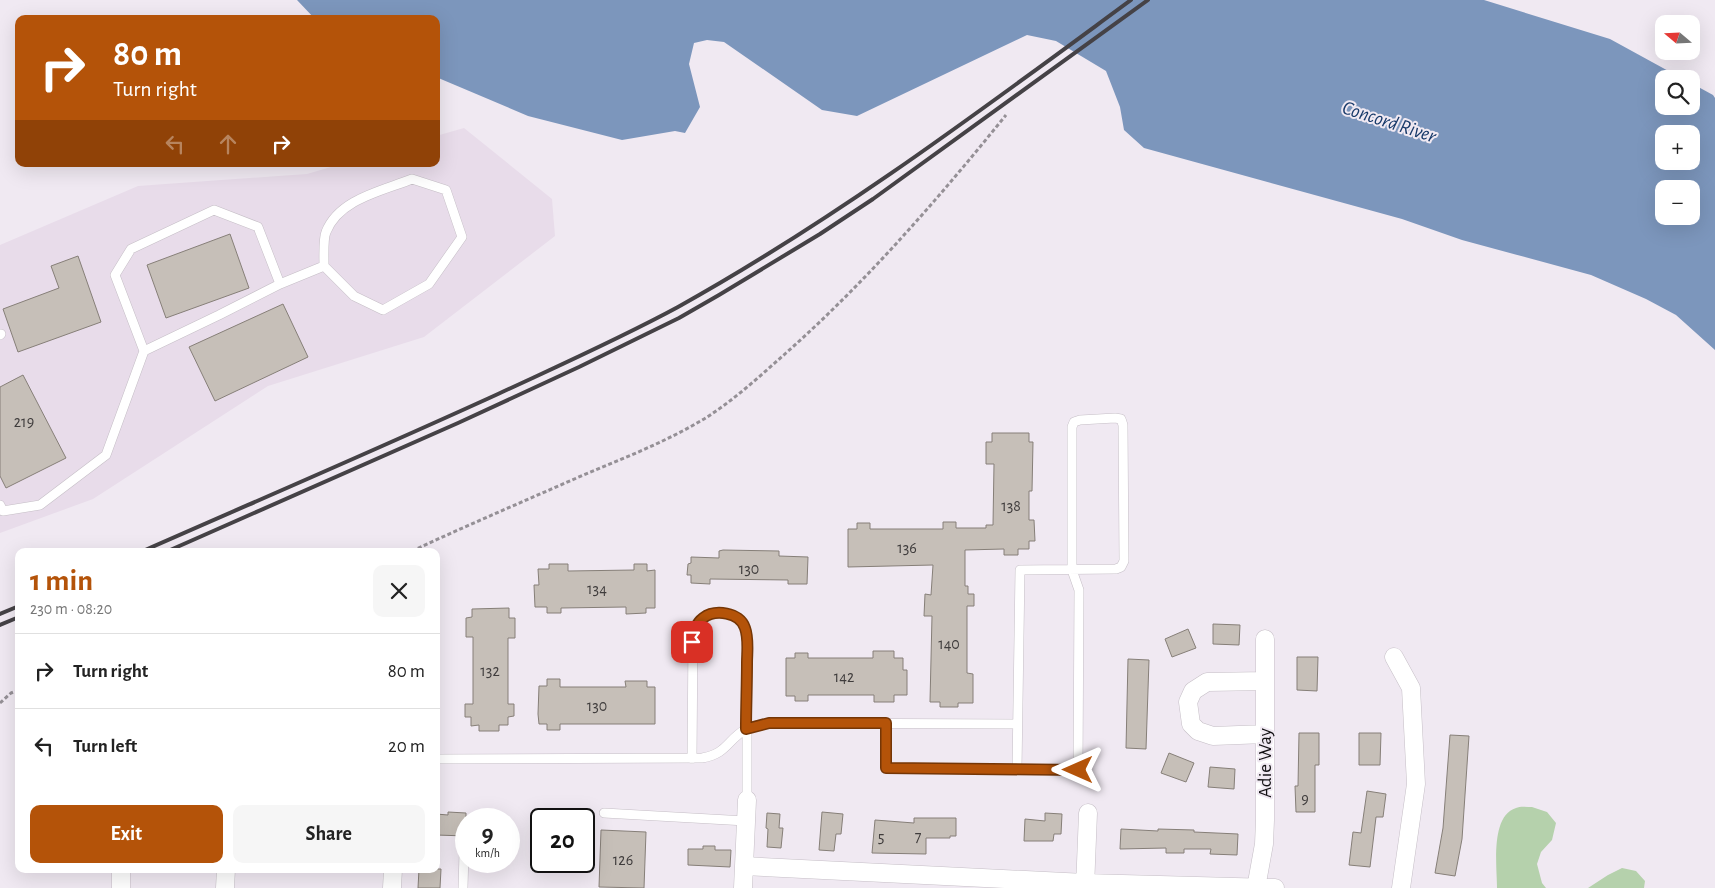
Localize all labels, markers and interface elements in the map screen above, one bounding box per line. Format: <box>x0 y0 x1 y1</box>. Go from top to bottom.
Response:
north arrow <box>1655 15 1700 60</box>
map controls <box>1655 15 1700 225</box>
icon: right <box>30 35 95 100</box>
text: 80 m <box>113 37 182 72</box>
button: search <box>1655 70 1700 115</box>
text: Turn right <box>113 78 197 100</box>
water label: Concord River <box>1340 97 1439 147</box>
button: + <box>1655 125 1700 170</box>
icon: left <box>161 130 189 158</box>
icon: ahead <box>214 130 242 158</box>
icon: right <box>267 130 295 158</box>
button: − <box>1655 180 1700 225</box>
house number: 219 <box>14 414 34 430</box>
house number: 138 <box>1001 498 1021 514</box>
house number: 136 <box>897 540 917 556</box>
house number: 130 <box>739 561 759 577</box>
button: close <box>373 565 425 617</box>
text: 1 min <box>30 566 93 596</box>
house number: 134 <box>587 581 607 597</box>
text: 230 m · 08:20 <box>30 601 112 617</box>
pin <box>671 621 713 663</box>
icon: arrive <box>678 628 706 656</box>
house number: 140 <box>938 636 960 652</box>
icon: right <box>30 657 58 685</box>
text: Turn right <box>73 662 148 681</box>
text: 80 m <box>388 662 425 681</box>
house number: 132 <box>480 663 500 679</box>
house number: 142 <box>834 669 854 685</box>
house number: 130 <box>587 698 607 714</box>
street label: Adie Way <box>1256 728 1275 798</box>
icon: left <box>30 732 58 760</box>
text: Turn left <box>73 737 137 756</box>
text: 20 m <box>388 737 425 756</box>
position arrow <box>1051 743 1103 795</box>
house number: 9 <box>1301 791 1309 807</box>
button: Exit <box>30 805 223 863</box>
button: Share <box>233 805 425 863</box>
speed limit sign: 20 <box>530 808 595 873</box>
text: 9 <box>481 822 494 847</box>
house number: 5 <box>878 829 884 845</box>
house number: 7 <box>915 829 922 845</box>
text: km/h <box>475 847 500 859</box>
house number: 126 <box>613 852 633 868</box>

